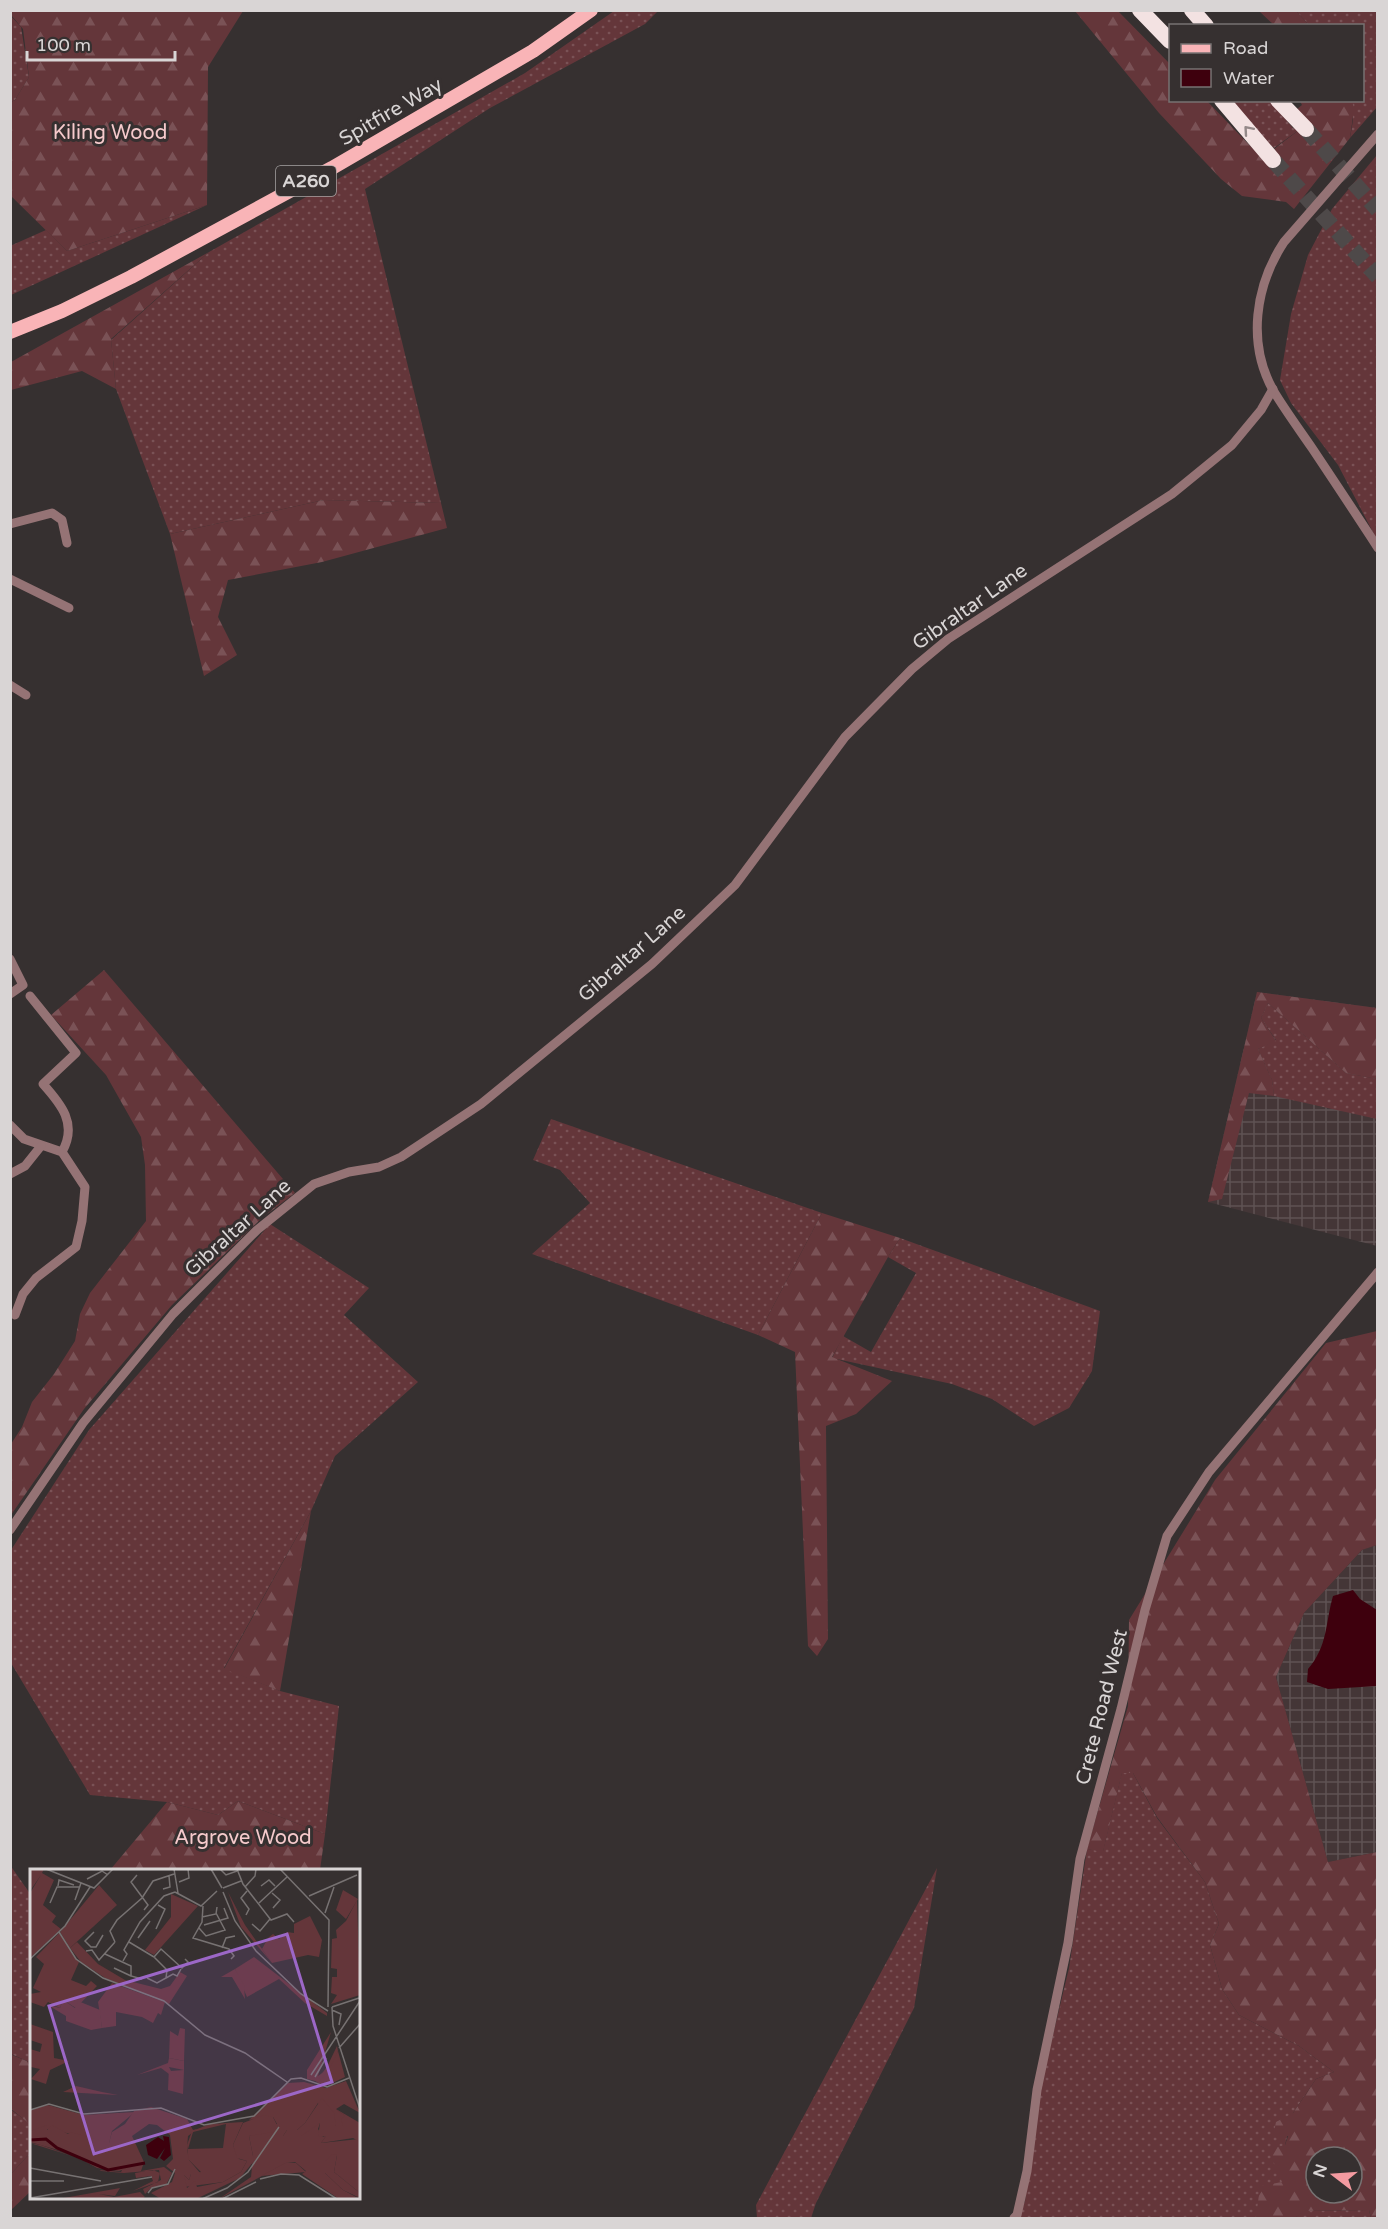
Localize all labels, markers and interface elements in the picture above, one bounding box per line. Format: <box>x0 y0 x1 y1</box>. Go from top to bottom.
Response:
scale bar <box>27 24 176 62</box>
legend <box>1169 24 1364 102</box>
text: 100 m <box>36 34 91 56</box>
text: Road <box>1223 37 1268 59</box>
text: Water <box>1223 67 1274 89</box>
street label: Spitfire Way <box>335 73 447 151</box>
park label: Kiling Wood <box>53 121 167 145</box>
one-way arrow <box>1244 126 1255 137</box>
road number: A260 <box>276 166 336 196</box>
street label: Gibraltar Lane <box>908 559 1032 655</box>
street label: Gibraltar Lane <box>573 901 691 1007</box>
street label: Gibraltar Lane <box>180 1174 296 1282</box>
street label: Crete Road West <box>1071 1626 1133 1787</box>
park label: Argrove Wood <box>174 1826 312 1850</box>
inset map <box>30 1869 360 2199</box>
north arrow <box>1304 2145 1364 2205</box>
text: N <box>1309 2162 1332 2180</box>

